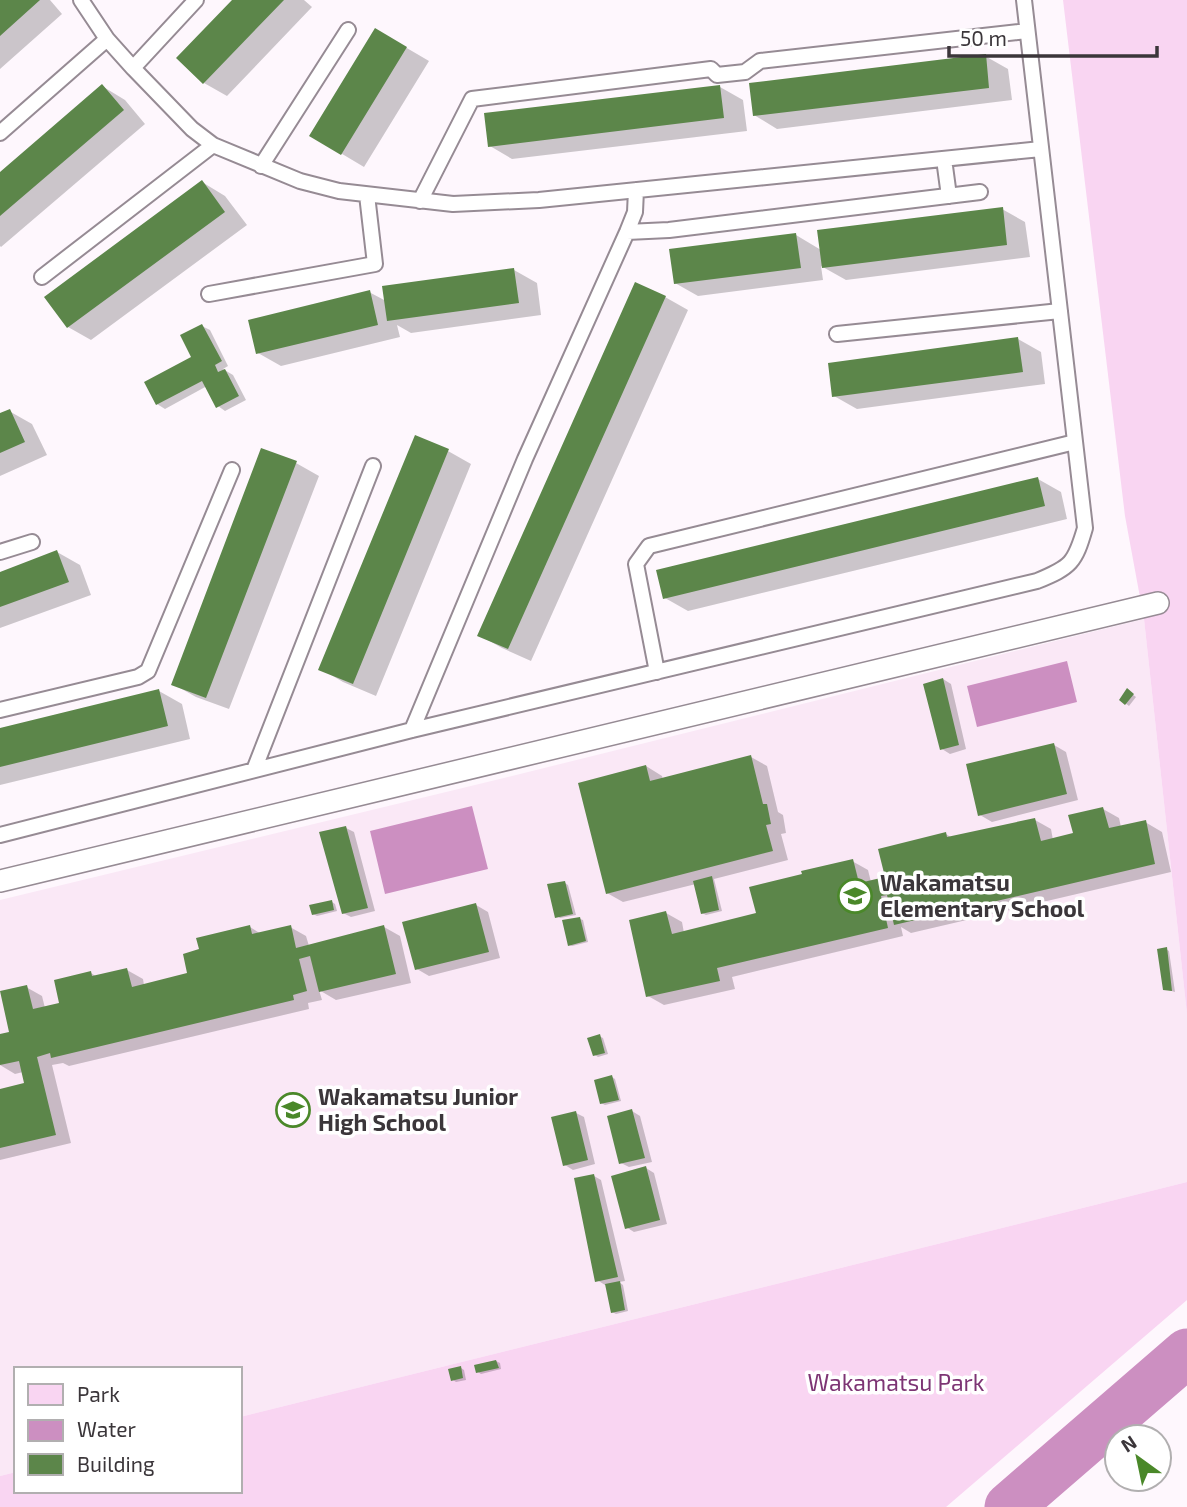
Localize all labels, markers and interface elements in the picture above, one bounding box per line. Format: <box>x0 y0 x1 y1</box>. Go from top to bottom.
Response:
scale bar <box>949 14 1157 58</box>
text: 50 m <box>960 25 1007 50</box>
place label: Wakamatsu Elementary School <box>880 868 1085 922</box>
school or university icon: Wakamatsu Elementary School <box>836 877 874 915</box>
place label: Wakamatsu Junior High School <box>318 1082 518 1136</box>
school or university icon: Wakamatsu Junior High School <box>274 1091 312 1129</box>
legend <box>14 1367 242 1493</box>
park label: Wakamatsu Park <box>808 1368 985 1396</box>
text: Park <box>77 1381 120 1406</box>
text: Water <box>77 1416 136 1441</box>
north arrow <box>1103 1423 1173 1493</box>
text: N <box>1116 1430 1140 1457</box>
text: Building <box>77 1451 155 1476</box>

